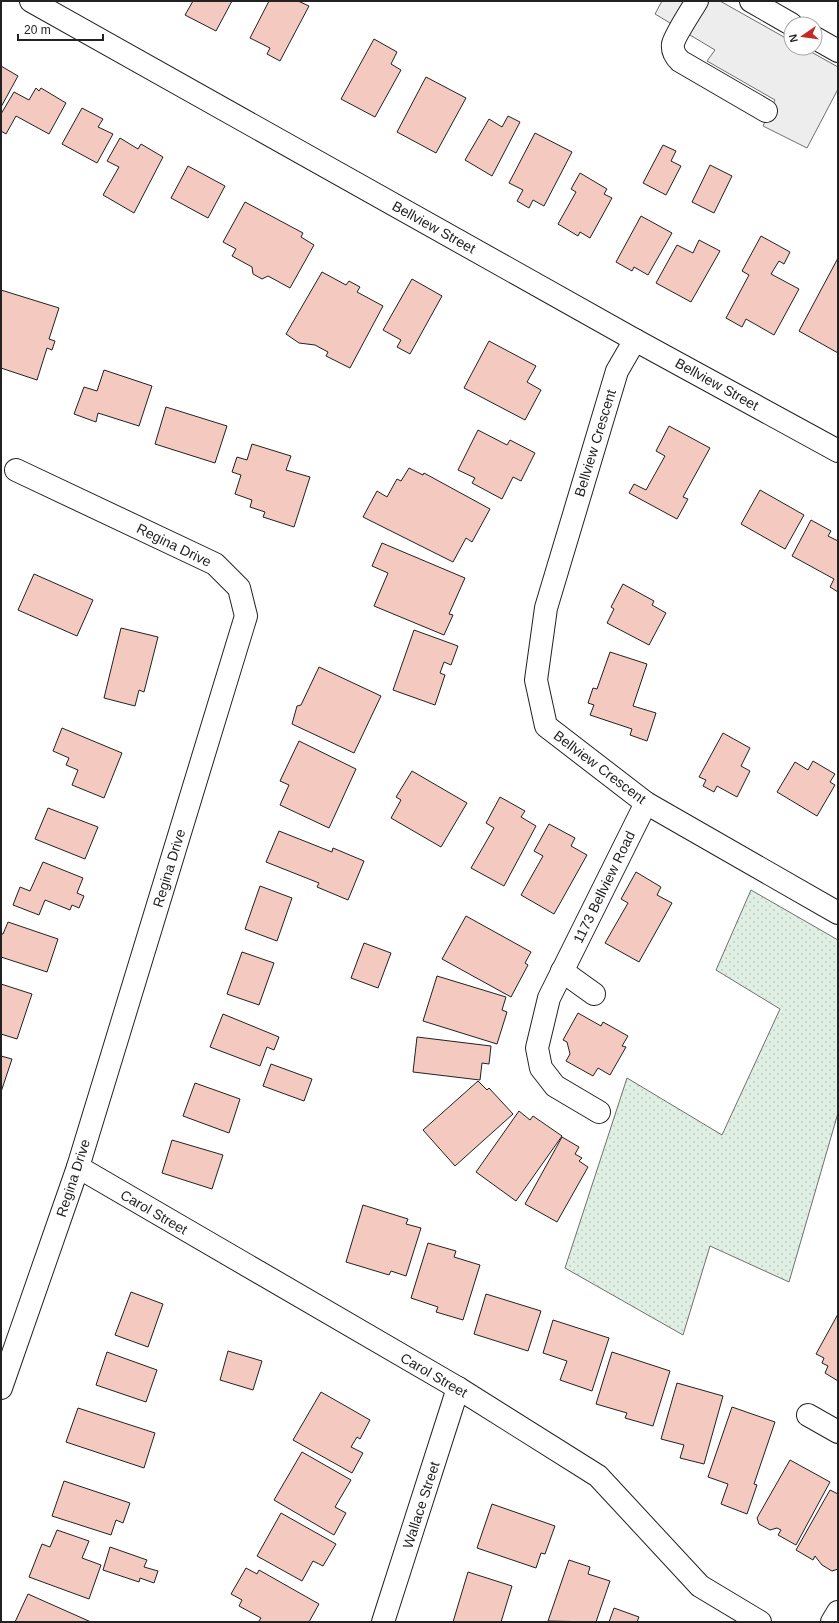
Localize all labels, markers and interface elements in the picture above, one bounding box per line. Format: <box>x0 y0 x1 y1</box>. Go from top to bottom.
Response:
scale bar <box>18 16 103 42</box>
north arrow <box>783 16 823 56</box>
text: 20 m <box>24 23 51 37</box>
text: N <box>787 33 800 43</box>
street label: Bellview Street <box>390 198 478 256</box>
street label: Bellview Street <box>673 355 761 413</box>
street label: Bellview Crescent <box>571 387 619 499</box>
street label: Regina Drive <box>134 520 214 570</box>
street label: Bellview Crescent <box>551 727 649 807</box>
street label: Regina Drive <box>150 827 189 909</box>
street label: 1173 Bellview Road <box>570 828 638 946</box>
street label: Regina Drive <box>53 1137 93 1219</box>
street label: Carol Street <box>118 1186 190 1238</box>
street label: Carol Street <box>398 1349 470 1401</box>
street label: Wallace Street <box>399 1459 443 1551</box>

